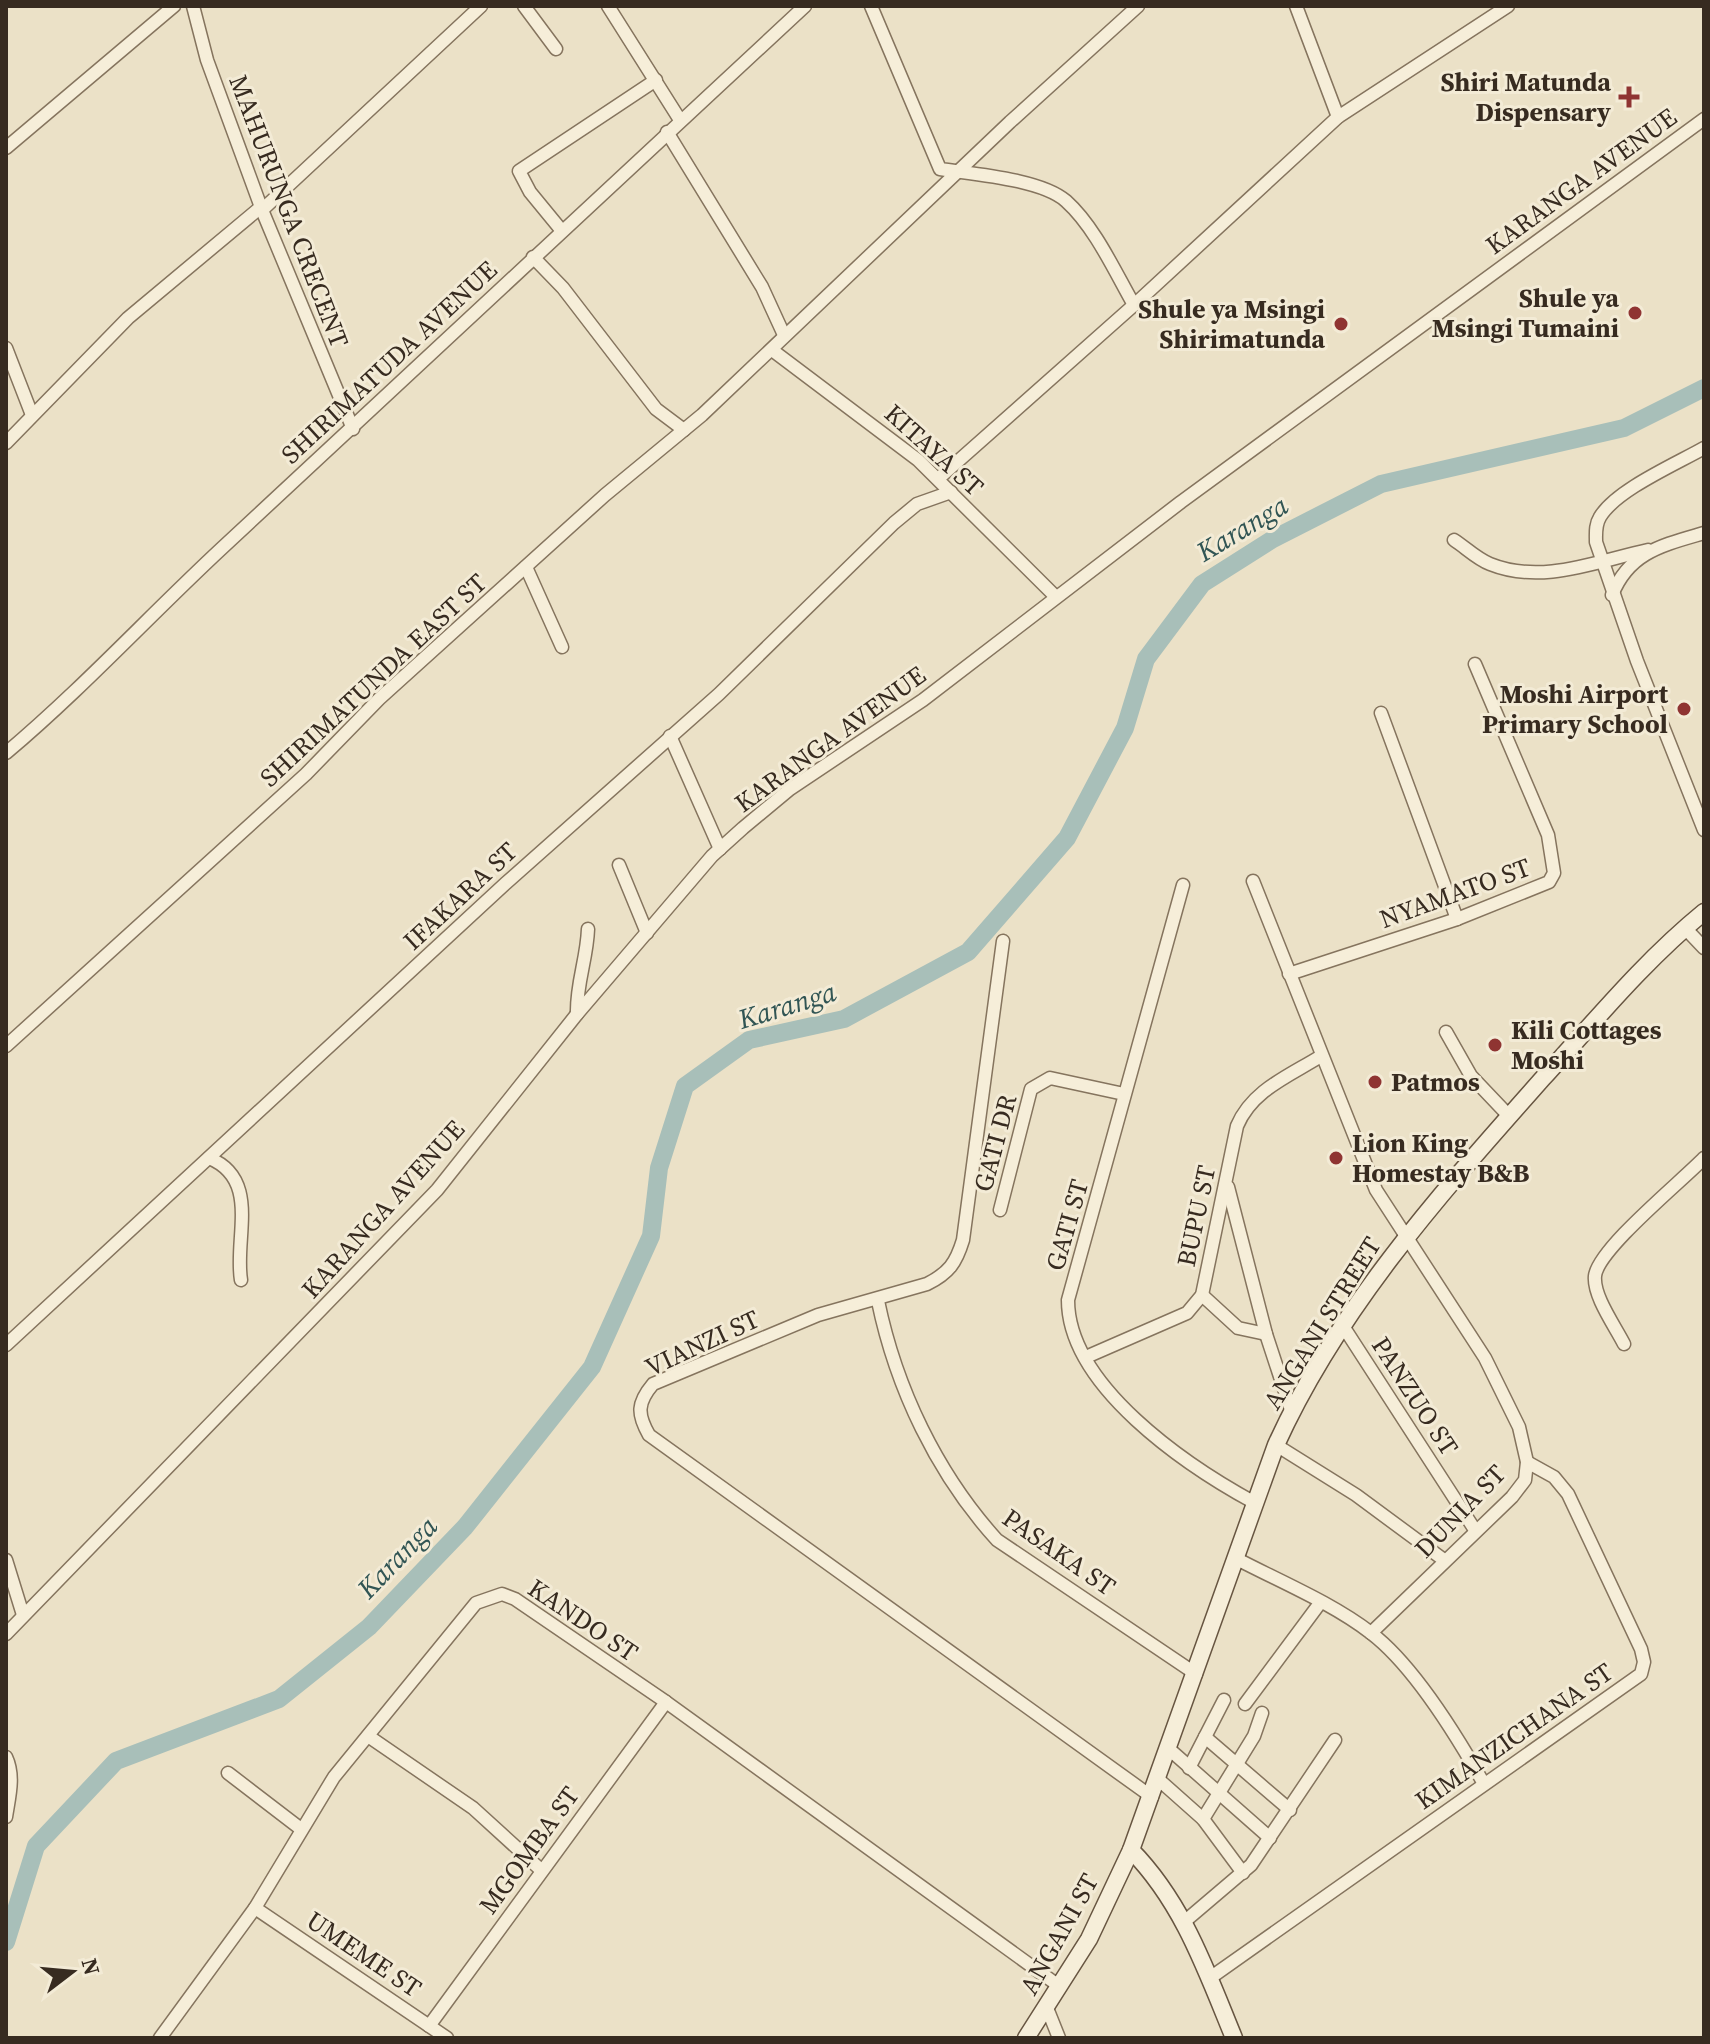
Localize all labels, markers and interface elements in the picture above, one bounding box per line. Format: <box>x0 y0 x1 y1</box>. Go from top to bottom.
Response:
place label: Shiri Matunda Dispensary <box>1440 64 1611 130</box>
street label: MAHURUNGA CRECENT <box>220 69 358 353</box>
marker: Shiri Matunda Dispensary <box>1618 86 1640 108</box>
street label: KARANGA AVENUE <box>1478 99 1684 263</box>
street label: SHIRIMATUDA AVENUE <box>273 252 505 472</box>
place label: Shule ya Msingi Tumaini <box>1432 280 1619 346</box>
place label: Shule ya Msingi Shirimatunda <box>1138 291 1325 357</box>
marker: Shule ya Msingi Tumaini <box>1626 304 1644 322</box>
marker: Shule ya Msingi Shirimatunda <box>1332 315 1350 333</box>
street label: KITAYA ST <box>877 396 992 504</box>
water label: Karanga <box>1188 486 1295 571</box>
street label: SHIRIMATUNDA EAST ST <box>252 565 494 795</box>
street label: KARANGA AVENUE <box>727 657 933 821</box>
place label: Moshi Airport Primary School <box>1482 676 1669 742</box>
marker: Moshi Airport Primary School <box>1675 700 1693 718</box>
street label: IFAKARA ST <box>395 834 525 958</box>
street label: NYAMATO ST <box>1375 849 1536 937</box>
water label: Karanga <box>732 972 841 1038</box>
place label: Kili Cottages Moshi <box>1511 1012 1662 1078</box>
marker: Kili Cottages Moshi <box>1486 1036 1504 1054</box>
place label: Patmos <box>1391 1064 1480 1100</box>
marker: Patmos <box>1366 1073 1384 1091</box>
street label: GATI DR <box>965 1090 1025 1196</box>
street label: KARANGA AVENUE <box>293 1112 473 1306</box>
place label: Lion King Homestay B&B <box>1352 1125 1530 1191</box>
marker: Lion King Homestay B&B <box>1327 1149 1345 1167</box>
street label: BUPU ST <box>1168 1162 1224 1270</box>
street label: GATI ST <box>1037 1175 1097 1275</box>
street label: ANGANI STREET <box>1254 1230 1390 1416</box>
street label: VIANZI ST <box>639 1301 765 1385</box>
street label: PANZUO ST <box>1363 1330 1467 1463</box>
street label: DUNIA ST <box>1406 1456 1514 1566</box>
street label: PASAKA ST <box>995 1500 1123 1604</box>
water label: Karanga <box>348 1507 446 1607</box>
street label: KANDO ST <box>521 1570 645 1670</box>
street label: KIMANZICHANA ST <box>1408 1654 1620 1818</box>
street label: MGOMBA ST <box>470 1779 588 1921</box>
street label: ANGANI ST <box>1011 1867 1107 2001</box>
street label: UMEME ST <box>299 1902 429 2006</box>
north arrow <box>32 1932 112 2012</box>
text: N <box>75 1955 108 1978</box>

